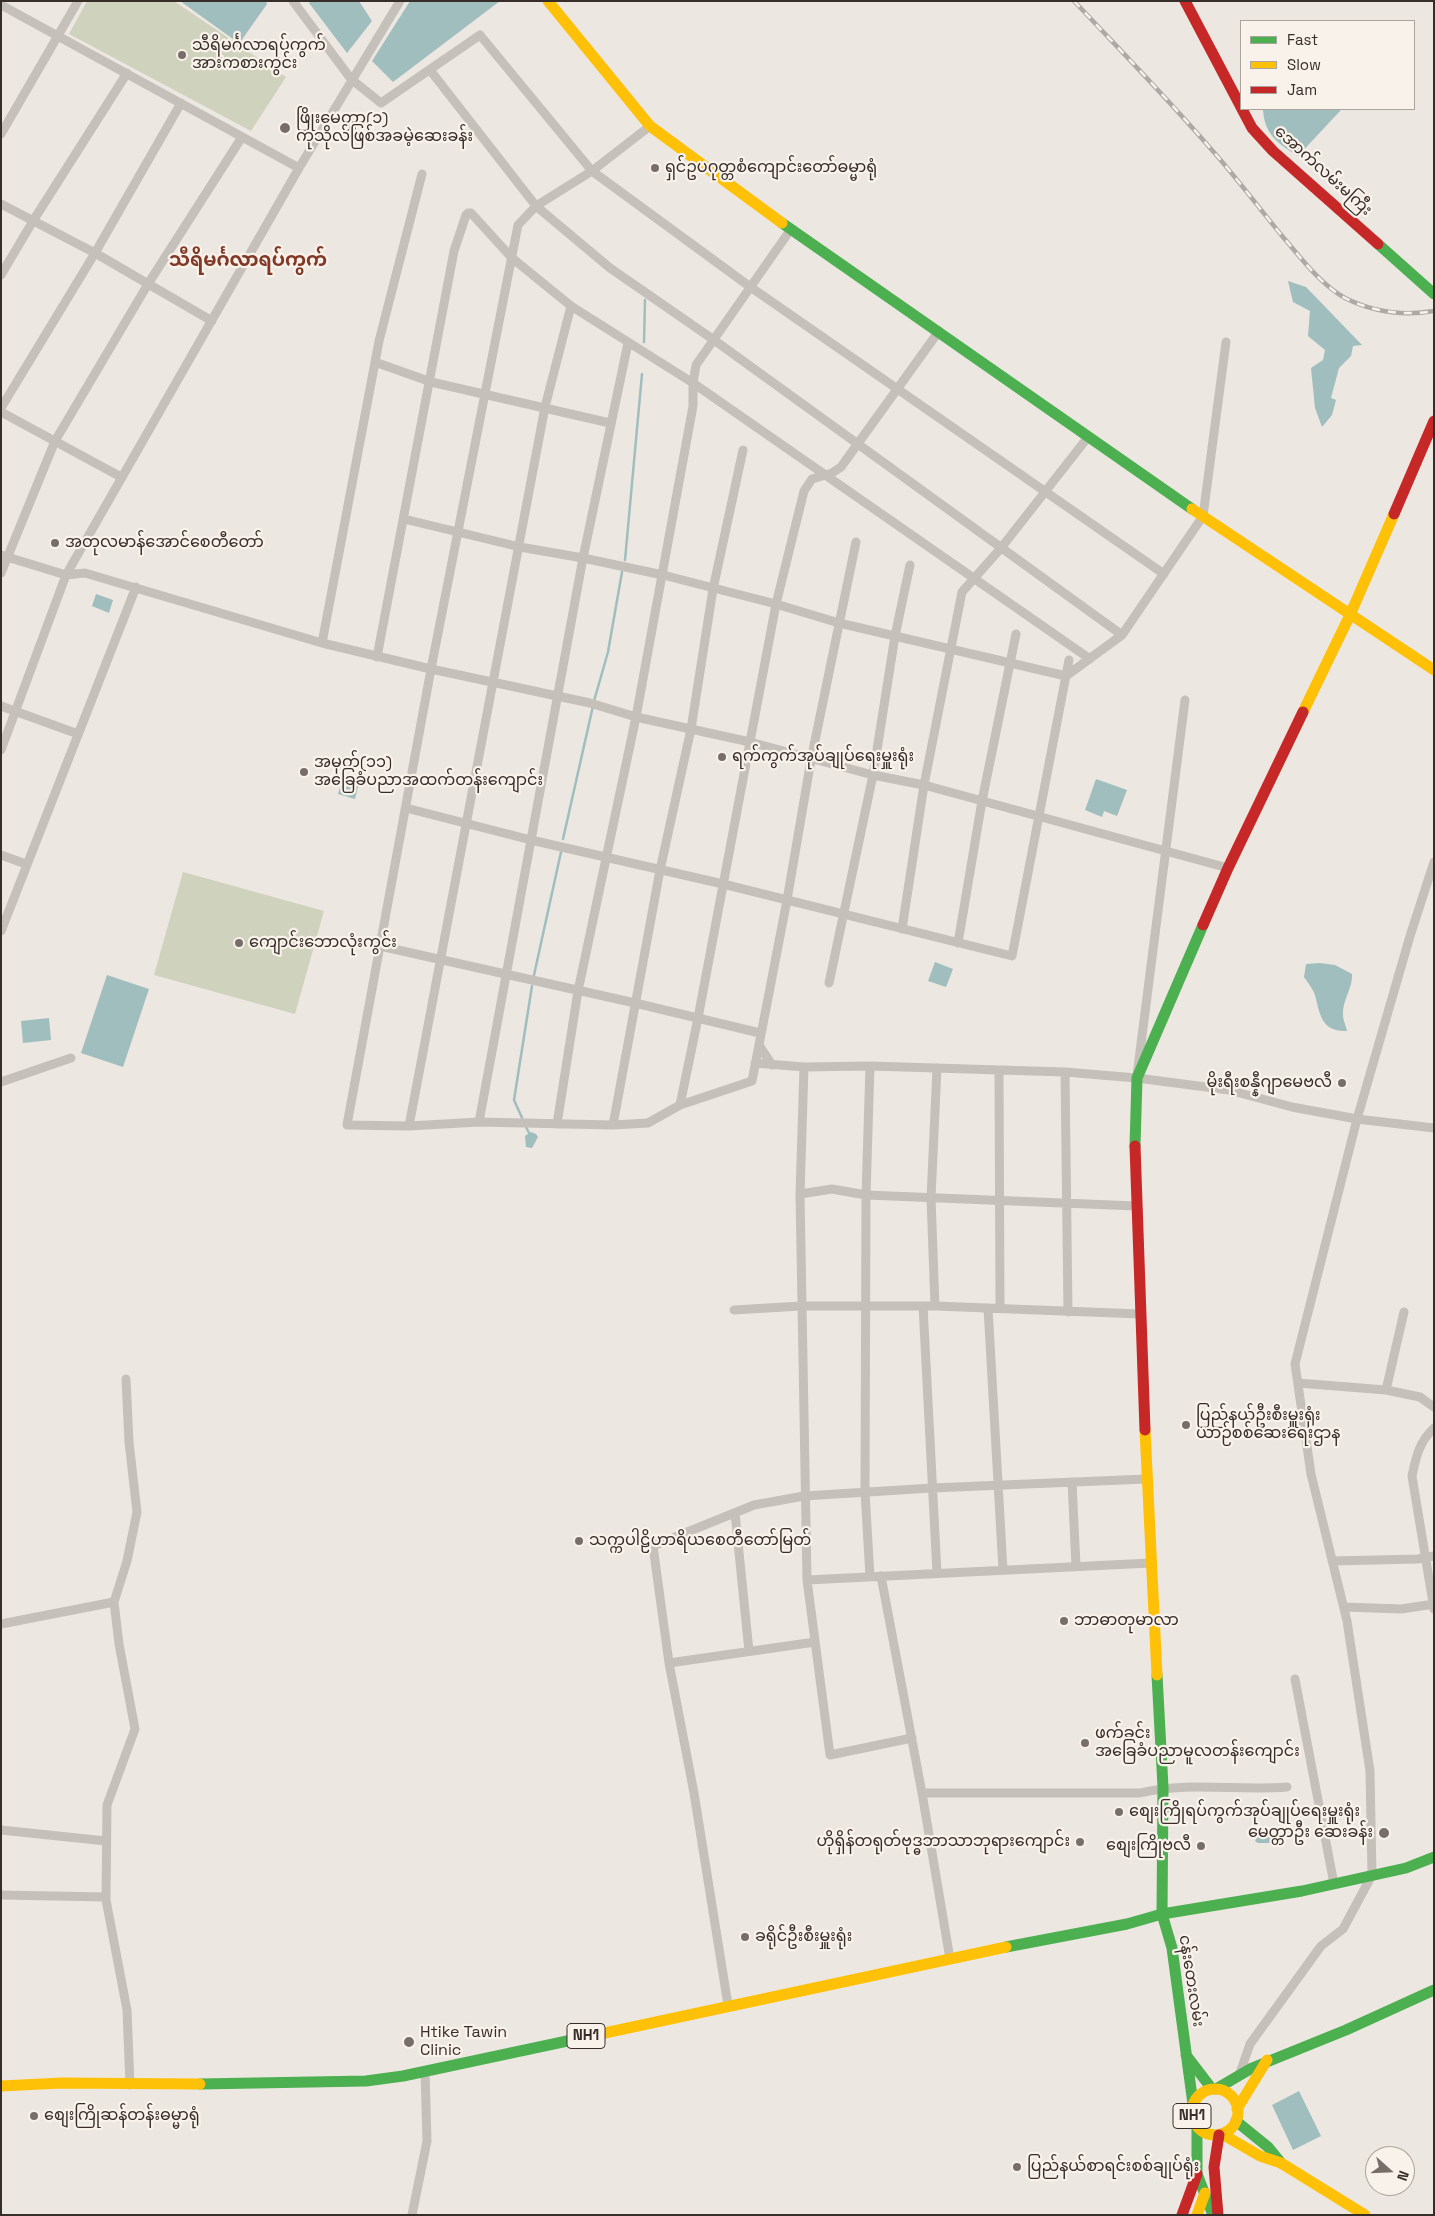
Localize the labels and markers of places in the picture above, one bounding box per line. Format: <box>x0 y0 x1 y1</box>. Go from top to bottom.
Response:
place label: သီရိမင်္ဂလာရပ်ကွက် အားကစားကွင်း <box>192 36 326 74</box>
marker: သီရိမင်္ဂလာရပ်ကွက် အားကစားကွင်း <box>176 49 188 61</box>
place label: ဖြိုးမေတ္တာ(၁) ကုသိုလ်ဖြစ်အခမဲ့ဆေးခန်း <box>296 109 473 147</box>
marker: ဖြိုးမေတ္တာ(၁) ကုသိုလ်ဖြစ်အခမဲ့ဆေးခန်း <box>278 121 292 135</box>
place label: ရှင်ဥပဂုတ္တစံကျောင်းတော်ဓမ္မာရုံ <box>665 158 877 178</box>
marker: ရှင်ဥပဂုတ္တစံကျောင်းတော်ဓမ္မာရုံ <box>649 162 661 174</box>
place label: အတုလမာန်အောင်စေတီတော် <box>65 533 264 553</box>
marker: အတုလမာန်အောင်စေတီတော် <box>49 537 61 549</box>
place label: ရက်ကွက်အုပ်ချုပ်ရေးမှူးရုံး <box>732 747 914 767</box>
marker: ရက်ကွက်အုပ်ချုပ်ရေးမှူးရုံး <box>716 751 728 763</box>
place label: အမှတ်(၁၁) အခြေခံပညာအထက်တန်းကျောင်း <box>314 753 543 791</box>
marker: အမှတ်(၁၁) အခြေခံပညာအထက်တန်းကျောင်း <box>298 766 310 778</box>
place label: ကျောင်းဘောလုံးကွင်း <box>249 933 397 953</box>
marker: ကျောင်းဘောလုံးကွင်း <box>233 937 245 949</box>
place label: မိုးရီးစန္နီဂျာမေဗလီ <box>1207 1073 1332 1093</box>
marker: မိုးရီးစန္နီဂျာမေဗလီ <box>1336 1077 1348 1089</box>
place label: ပြည်နယ်ဦးစီးမှူးရုံး ယာဉ်စစ်ဆေးရေးဌာန <box>1196 1406 1340 1444</box>
marker: ပြည်နယ်ဦးစီးမှူးရုံး ယာဉ်စစ်ဆေးရေးဌာန <box>1180 1419 1192 1431</box>
place label: သက္ကပါဠိဟာရိယစေတီတော်မြတ် <box>589 1531 811 1551</box>
marker: သက္ကပါဠိဟာရိယစေတီတော်မြတ် <box>573 1535 585 1547</box>
place label: ဘာဓာတုမာလာ <box>1074 1611 1179 1631</box>
marker: ဘာဓာတုမာလာ <box>1058 1615 1070 1627</box>
place label: ဖက်ခင်း အခြေခံပညာမူလတန်းကျောင်း <box>1095 1724 1300 1762</box>
marker: ဖက်ခင်း အခြေခံပညာမူလတန်းကျောင်း <box>1079 1737 1091 1749</box>
place label: စျေးကြိုရပ်ကွက်အုပ်ချုပ်ရေးမှူးရုံး <box>1129 1802 1360 1822</box>
marker: စျေးကြိုရပ်ကွက်အုပ်ချုပ်ရေးမှူးရုံး <box>1113 1806 1125 1818</box>
place label: မေတ္တာဦး ဆေးခန်း <box>1248 1823 1373 1843</box>
marker: မေတ္တာဦး ဆေးခန်း <box>1377 1826 1391 1840</box>
place label: ဟိုရှိန်တရုတ်ဗုဒ္ဓဘာသာဘုရားကျောင်း <box>817 1832 1070 1852</box>
marker: ဟိုရှိန်တရုတ်ဗုဒ္ဓဘာသာဘုရားကျောင်း <box>1074 1836 1086 1848</box>
place label: စျေးကြိုဗလီ <box>1106 1836 1191 1856</box>
marker: စျေးကြိုဗလီ <box>1195 1840 1207 1852</box>
place label: ခရိုင်ဦးစီးမှူးရုံး <box>755 1927 852 1947</box>
marker: ခရိုင်ဦးစီးမှူးရုံး <box>739 1931 751 1943</box>
place label: Htike Tawin Clinic <box>420 2023 507 2061</box>
marker: Htike Tawin Clinic <box>402 2035 416 2049</box>
place label: စျေးကြိုဆန်တန်းဓမ္မာရုံ <box>44 2106 200 2126</box>
marker: စျေးကြိုဆန်တန်းဓမ္မာရုံ <box>28 2110 40 2122</box>
place label: ပြည်နယ်စာရင်းစစ်ချုပ်ရုံး <box>1027 2157 1199 2177</box>
marker: ပြည်နယ်စာရင်းစစ်ချုပ်ရုံး <box>1011 2161 1023 2173</box>

